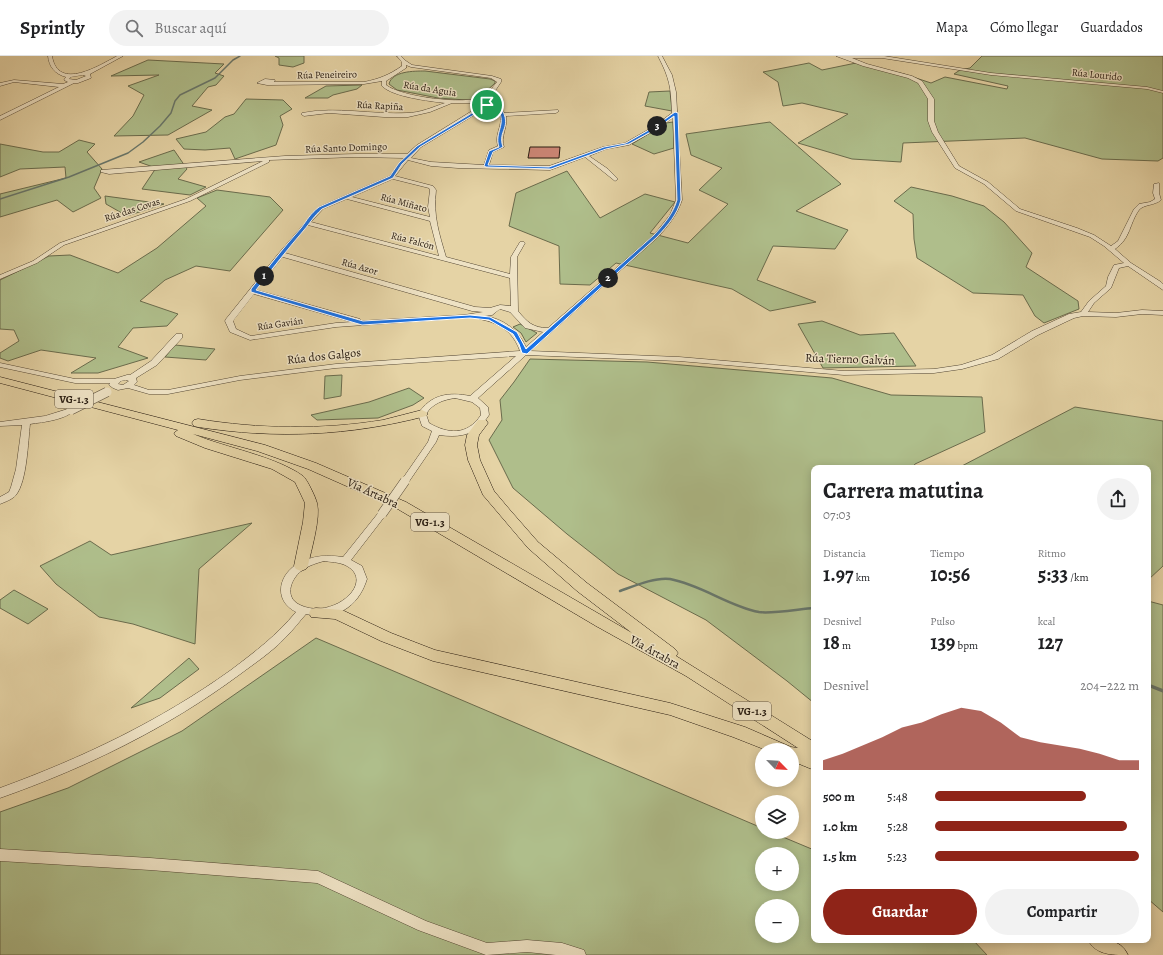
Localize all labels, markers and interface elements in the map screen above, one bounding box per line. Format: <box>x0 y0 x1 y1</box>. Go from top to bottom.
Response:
search box <box>109 10 389 46</box>
text: Sprintly <box>20 15 85 41</box>
icon: search <box>123 17 145 39</box>
text: Buscar aquí <box>155 18 227 38</box>
text: Mapa <box>936 18 968 37</box>
text: Cómo llegar <box>990 18 1058 37</box>
text: Guardados <box>1080 18 1143 37</box>
street label: Rúa Lourido <box>1071 65 1123 84</box>
street label: Rúa Peneireiro <box>297 67 357 82</box>
street label: Rúa da Aguia <box>402 78 458 99</box>
pin <box>470 88 504 122</box>
icon: arrive <box>476 94 498 116</box>
street label: Rúa Rapiña <box>356 98 404 114</box>
pin: 3 <box>647 116 667 136</box>
text: 3 <box>655 118 659 133</box>
street label: Rúa Santo Domingo <box>305 140 387 155</box>
street label: Rúa Miñato <box>379 190 429 215</box>
street label: Rúa das Covas <box>103 194 162 225</box>
street label: Rúa Falcón <box>390 228 436 253</box>
street label: Rúa Azor <box>340 255 380 278</box>
pin: 1 <box>254 266 274 286</box>
text: 1 <box>262 268 266 283</box>
pin: 2 <box>598 268 618 288</box>
text: 2 <box>605 270 611 285</box>
street label: Rúa Gavián <box>256 314 304 333</box>
street label: Rúa dos Galgos <box>286 344 362 368</box>
street label: Rúa Tierno Galván <box>805 349 895 369</box>
road number: VG-1.3 <box>55 390 93 408</box>
street label: Vía Ártabra <box>344 474 402 512</box>
text: Carrera matutina <box>823 476 984 506</box>
button: share <box>1097 478 1139 520</box>
text: 07:03 <box>823 506 851 523</box>
road number: VG-1.3 <box>411 513 449 531</box>
text: Distancia <box>823 546 866 561</box>
text: Tiempo <box>930 546 964 561</box>
text: Ritmo <box>1038 546 1066 561</box>
text: 1.97 <box>823 561 853 588</box>
text: 10:56 <box>930 561 970 588</box>
text: 5:33 <box>1038 561 1068 588</box>
text: km <box>853 570 870 585</box>
text: /km <box>1068 570 1089 585</box>
text: Desnivel <box>823 614 862 629</box>
text: Pulso <box>930 614 955 629</box>
text: kcal <box>1038 614 1055 629</box>
text: 18 <box>823 629 840 656</box>
text: 139 <box>930 629 955 656</box>
text: 127 <box>1038 629 1063 656</box>
street label: Vía Ártabra <box>626 631 683 673</box>
text: m <box>840 638 851 653</box>
text: bpm <box>955 638 978 653</box>
text: Desnivel <box>823 677 869 694</box>
text: 204–222 m <box>1080 677 1139 694</box>
road number: VG-1.3 <box>733 702 771 720</box>
north arrow <box>755 743 799 787</box>
map controls <box>755 743 799 943</box>
text: 500 m <box>823 788 855 805</box>
text: 5:48 <box>887 788 908 805</box>
button: layers <box>755 795 799 839</box>
text: 1.0 km <box>823 818 858 835</box>
text: 5:28 <box>887 818 908 835</box>
button: + <box>755 847 799 891</box>
text: 1.5 km <box>823 848 857 865</box>
text: 5:23 <box>887 848 907 865</box>
button: Guardar <box>823 889 977 935</box>
button: Compartir <box>985 889 1139 935</box>
button: − <box>755 899 799 943</box>

